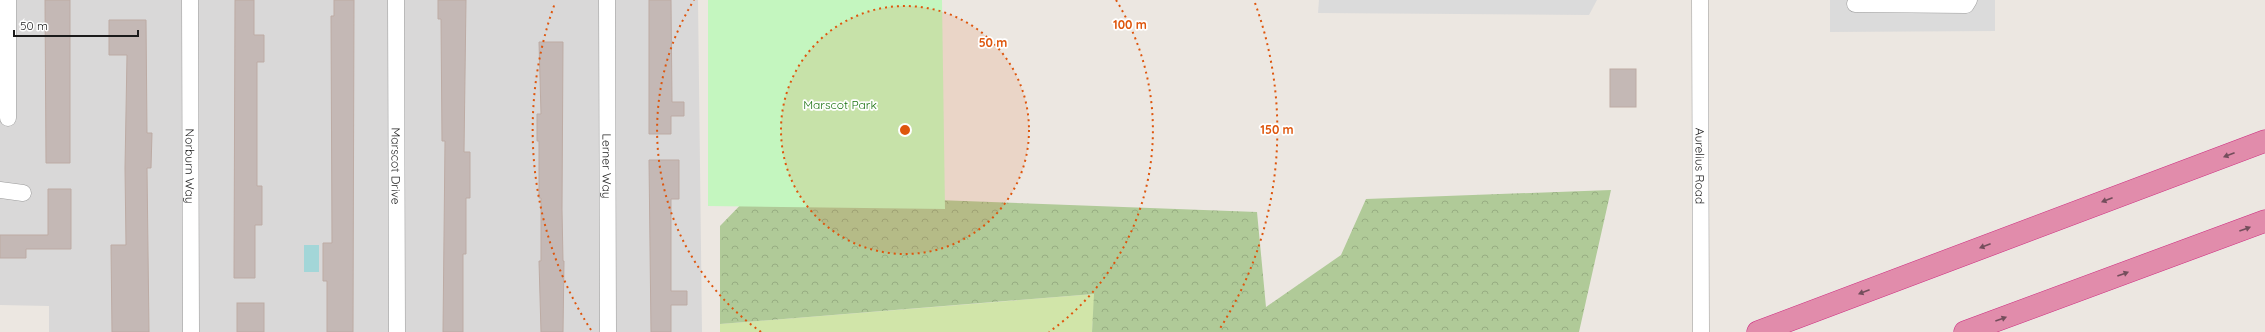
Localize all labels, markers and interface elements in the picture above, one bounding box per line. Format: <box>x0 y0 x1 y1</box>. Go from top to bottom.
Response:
scale bar <box>14 12 138 38</box>
text: 100 m <box>1113 17 1147 32</box>
text: 50 m <box>20 18 48 33</box>
text: 50 m <box>979 35 1007 50</box>
park label: Marscot Park <box>803 97 877 112</box>
text: 150 m <box>1260 122 1294 137</box>
centre of rings <box>898 123 912 137</box>
street label: Marscot Drive <box>389 127 404 205</box>
street label: Norburn Way <box>183 128 198 204</box>
street label: Aurelius Road <box>1693 128 1708 204</box>
street label: Lerner Way <box>600 133 615 199</box>
one-way arrow <box>2222 152 2234 158</box>
one-way arrow <box>2100 198 2112 204</box>
one-way arrow <box>2240 225 2252 231</box>
one-way arrow <box>1979 244 1991 250</box>
one-way arrow <box>2118 270 2130 276</box>
one-way arrow <box>1857 290 1869 296</box>
one-way arrow <box>1996 315 2008 321</box>

